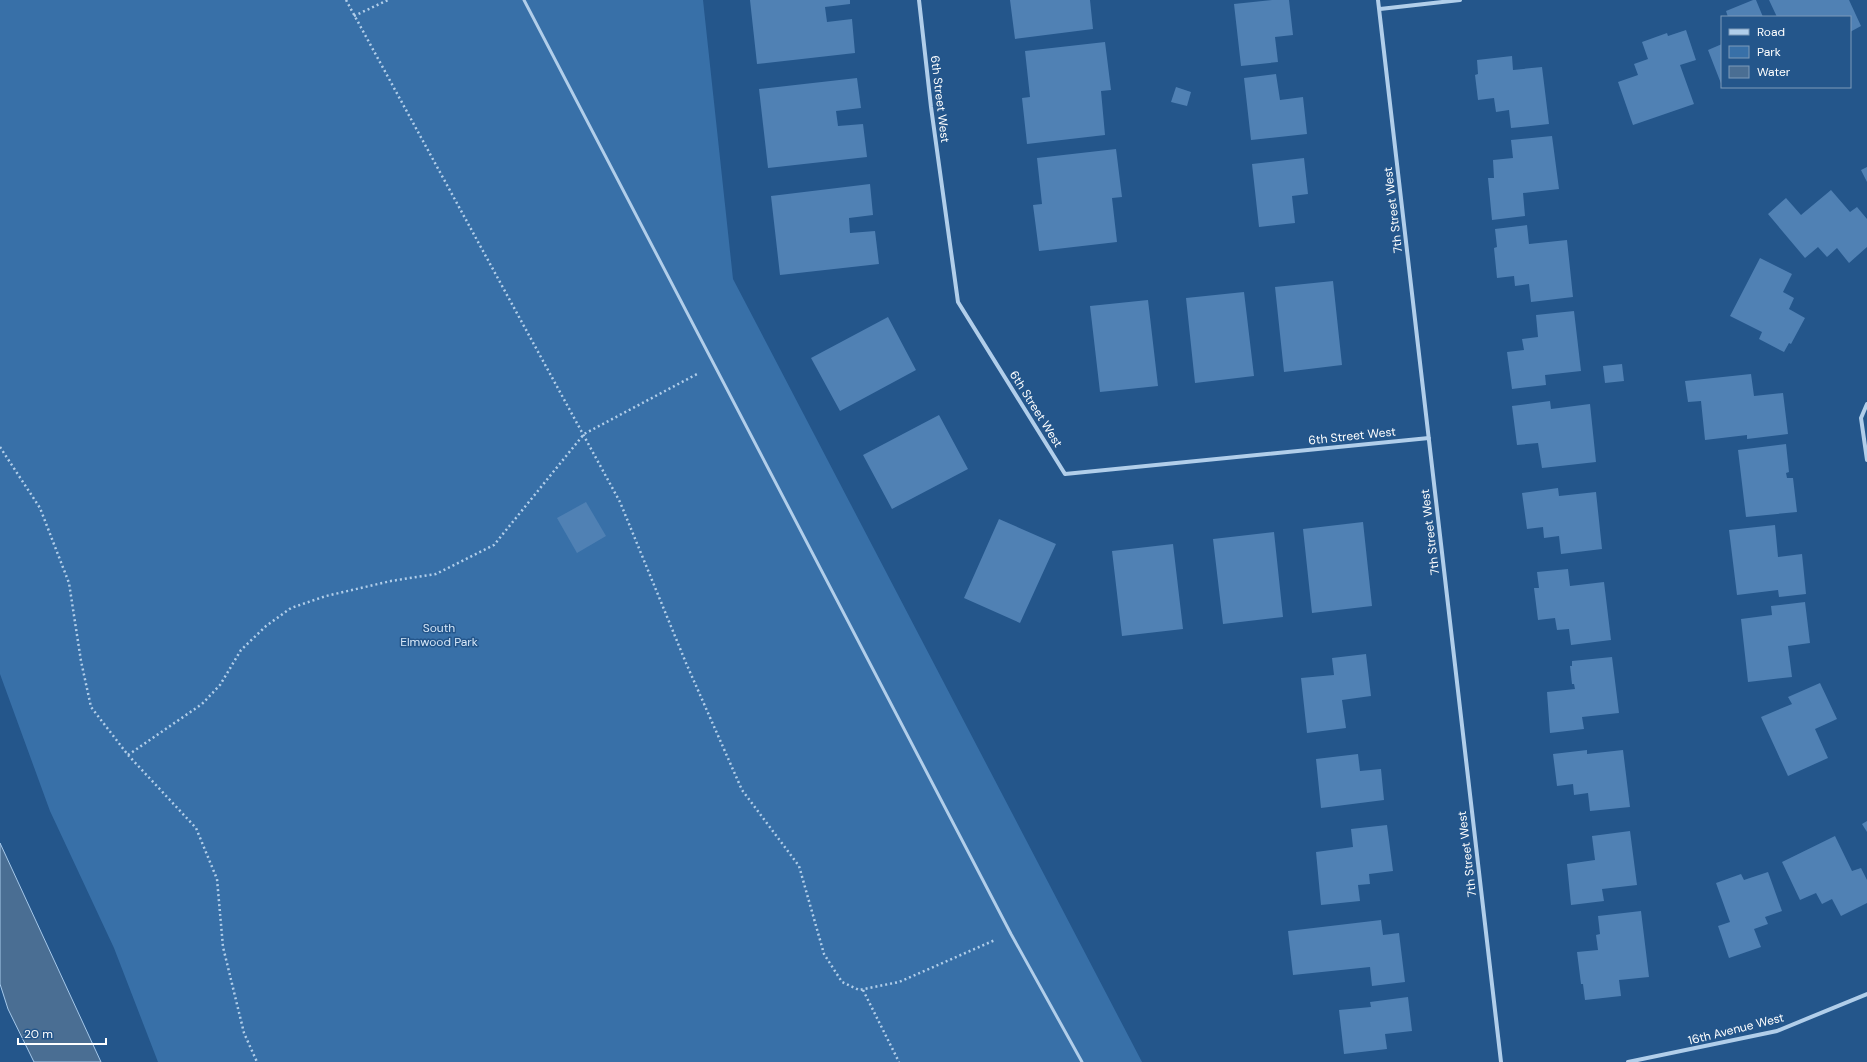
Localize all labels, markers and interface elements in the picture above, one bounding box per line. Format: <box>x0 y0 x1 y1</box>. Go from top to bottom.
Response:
legend <box>1721 16 1851 88</box>
text: Road <box>1757 24 1785 40</box>
text: Park <box>1757 44 1781 60</box>
street label: 6th Street West <box>927 54 953 144</box>
text: Water <box>1757 64 1791 80</box>
street label: 7th Street West <box>1380 166 1406 254</box>
street label: 6th Street West <box>1006 368 1066 451</box>
street label: 6th Street West <box>1307 423 1397 449</box>
street label: 7th Street West <box>1417 488 1443 576</box>
park label: South Elmwood Park <box>400 620 478 650</box>
street label: 7th Street West <box>1454 810 1480 898</box>
street label: 16th Avenue West <box>1686 1009 1786 1049</box>
scale bar <box>18 1020 106 1046</box>
text: 20 m <box>24 1026 53 1042</box>

